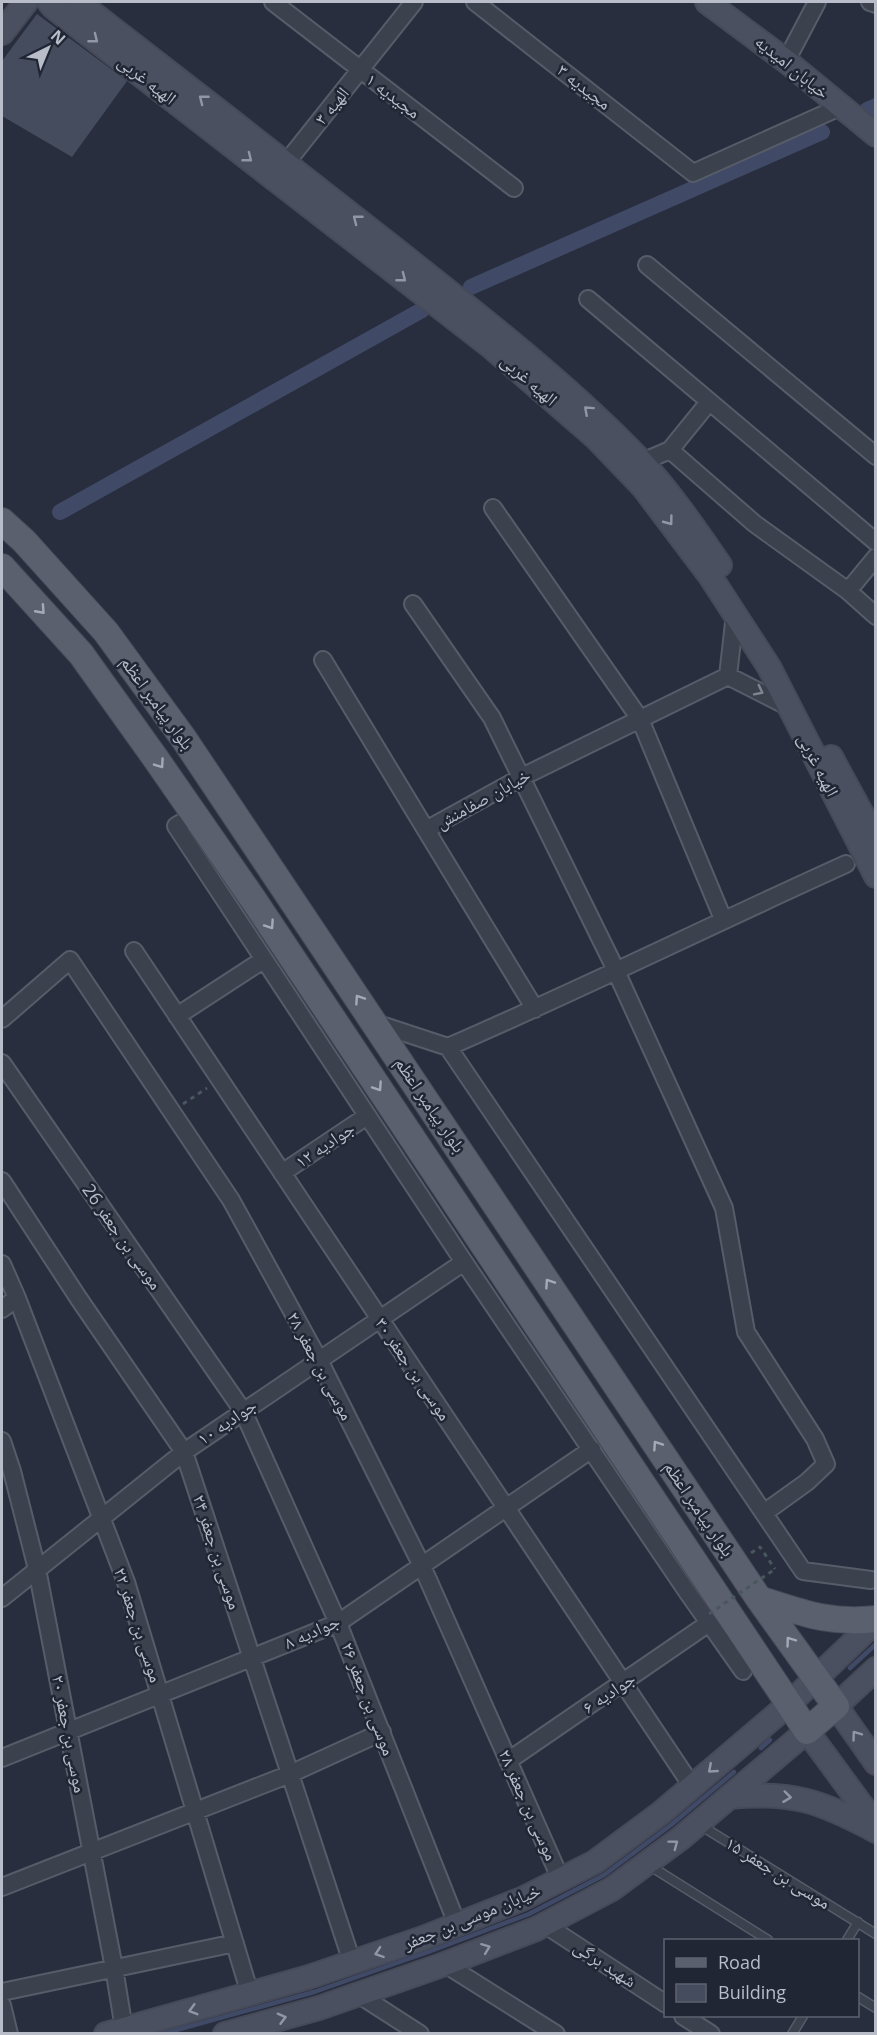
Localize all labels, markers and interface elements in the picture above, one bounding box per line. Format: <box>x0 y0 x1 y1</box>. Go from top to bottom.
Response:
north arrow <box>18 18 78 78</box>
text: N <box>46 25 70 50</box>
street label: خیابان امیدیه <box>750 29 835 104</box>
one-way arrow <box>87 32 98 43</box>
street label: الهیه غربی <box>113 49 182 110</box>
street label: مجیدیه ۳ <box>553 58 617 115</box>
street label: مجیدیه ۱ <box>362 67 426 124</box>
street label: الهیه ۳ <box>309 81 354 129</box>
one-way arrow <box>199 95 210 106</box>
one-way arrow <box>241 151 252 162</box>
one-way arrow <box>353 216 364 227</box>
one-way arrow <box>395 270 406 281</box>
street label: الهیه غربی <box>496 348 563 411</box>
one-way arrow <box>585 406 595 417</box>
one-way arrow <box>662 515 673 526</box>
one-way arrow <box>34 603 45 614</box>
street label: بلوار پیامبر اعظم <box>115 651 200 755</box>
one-way arrow <box>752 684 763 695</box>
street label: الهیه غربی <box>793 729 845 800</box>
one-way arrow <box>153 758 164 769</box>
street label: خیابان صفامنش <box>431 762 534 834</box>
one-way arrow <box>263 919 274 930</box>
one-way arrow <box>355 994 366 1005</box>
street label: بلوار پیامبر اعظم <box>389 1052 472 1158</box>
one-way arrow <box>371 1081 382 1092</box>
street label: جوادیه ۱۲ <box>290 1116 359 1173</box>
street label: موسی بن جعفر 26 <box>77 1179 168 1294</box>
one-way arrow <box>544 1279 556 1289</box>
street label: موسی بن جعفر ۲۸ <box>282 1307 360 1424</box>
street label: موسی بن جعفر ۳۰ <box>370 1312 457 1425</box>
street label: جوادیه ۱۰ <box>192 1393 261 1450</box>
one-way arrow <box>653 1441 664 1452</box>
street label: بلوار پیامبر اعظم <box>658 1456 741 1562</box>
street label: موسی بن جعفر ۲۴ <box>188 1491 248 1612</box>
street label: موسی بن جعفر ۲۲ <box>109 1564 169 1685</box>
street label: جوادیه ۸ <box>280 1608 343 1654</box>
one-way arrow <box>786 1637 797 1648</box>
street label: موسی بن جعفر ۲۶ <box>336 1638 402 1759</box>
street label: جوادیه ۶ <box>577 1666 639 1719</box>
street label: موسی بن جعفر ۲۰ <box>47 1673 93 1795</box>
one-way arrow <box>852 1730 863 1741</box>
street label: موسی بن جعفر ۲۸ <box>494 1745 564 1864</box>
one-way arrow <box>708 1762 719 1773</box>
one-way arrow <box>783 1790 792 1802</box>
street label: موسی بن جعفر ۱۵ <box>721 1830 836 1914</box>
one-way arrow <box>667 1840 678 1851</box>
street label: خیابان موسی بن جعفر <box>399 1878 544 1955</box>
street label: شهید برگی <box>569 1934 642 1992</box>
legend <box>664 1939 859 2017</box>
one-way arrow <box>480 1943 491 1955</box>
one-way arrow <box>375 1945 385 1958</box>
text: Road <box>718 1950 761 1974</box>
text: Building <box>718 1980 786 2004</box>
one-way arrow <box>188 2002 198 2015</box>
one-way arrow <box>276 2013 287 2025</box>

